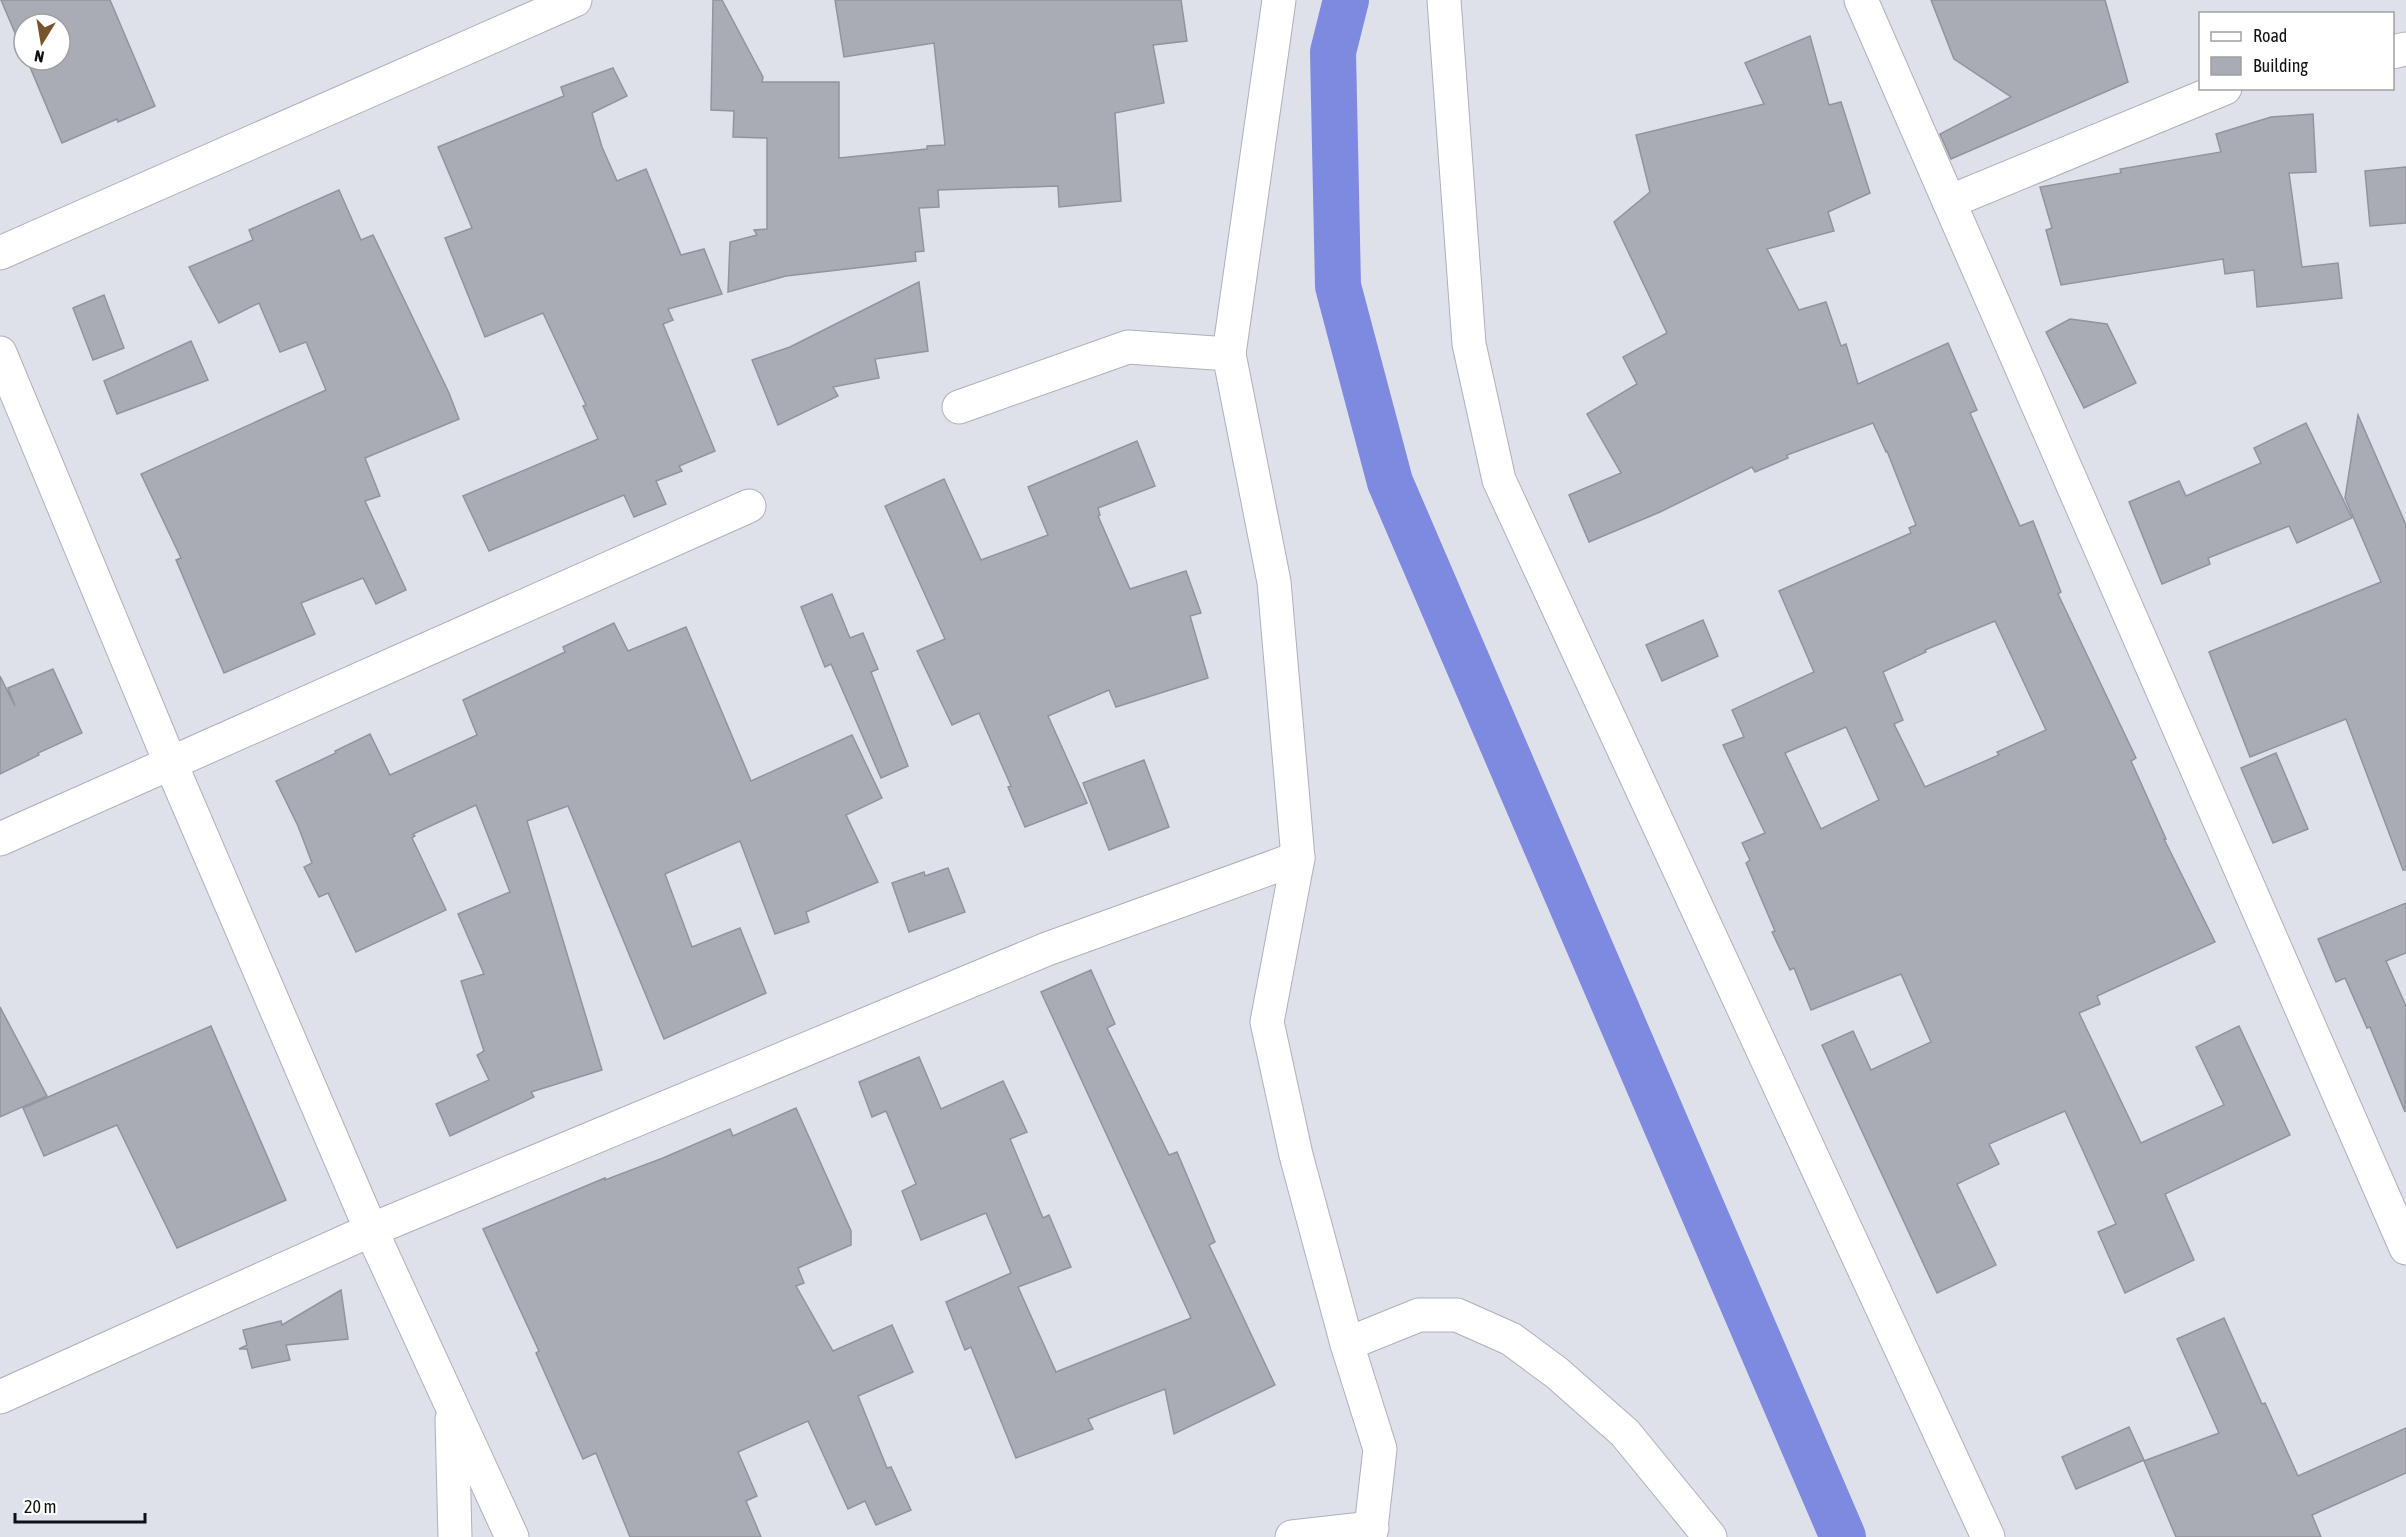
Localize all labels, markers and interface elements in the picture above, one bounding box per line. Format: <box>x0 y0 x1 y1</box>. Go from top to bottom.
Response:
north arrow <box>12 12 72 72</box>
legend <box>2199 12 2394 90</box>
text: Road <box>2253 25 2287 46</box>
text: N <box>33 47 45 66</box>
text: Building <box>2253 55 2308 76</box>
scale bar <box>15 1486 146 1524</box>
text: 20 m <box>24 1496 56 1517</box>

